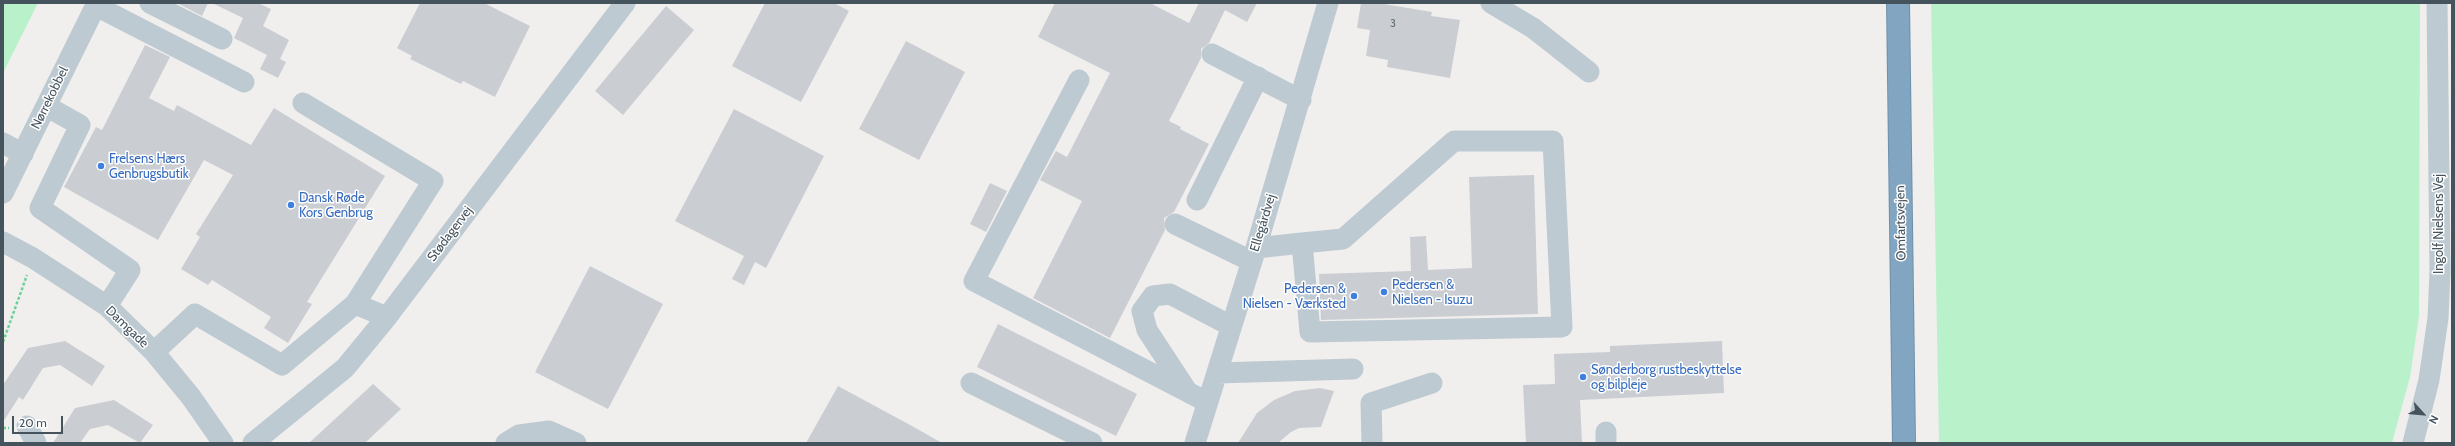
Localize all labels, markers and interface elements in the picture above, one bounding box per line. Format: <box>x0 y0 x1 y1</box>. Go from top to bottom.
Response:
house number: 3 <box>1390 17 1396 31</box>
street label: Nørrekobbel <box>28 64 72 132</box>
place label: Frelsens Hærs Genbrugsbutik <box>109 151 189 182</box>
marker: Frelsens Hærs Genbrugsbutik <box>96 161 106 171</box>
street label: Ingolf Nielsens Vej <box>2431 174 2447 274</box>
street label: Omfartsvejen <box>1893 185 1909 261</box>
place label: Dansk Røde Kors Genbrug <box>299 190 373 221</box>
street label: Ellegårdvej <box>1247 192 1279 254</box>
marker: Dansk Røde Kors Genbrug <box>286 200 296 210</box>
street label: Stødagervej <box>424 203 476 265</box>
place label: Pedersen & Nielsen - Isuzu <box>1392 277 1472 308</box>
place label: Pedersen & Nielsen - Værksted <box>1243 281 1346 312</box>
marker: Pedersen & Nielsen - Isuzu <box>1379 287 1389 297</box>
marker: Pedersen & Nielsen - Værksted <box>1349 291 1359 301</box>
street label: Damgade <box>102 303 152 351</box>
place label: Sønderborg rustbeskyttelse og bilpleje <box>1591 362 1742 393</box>
marker: Sønderborg rustbeskyttelse og bilpleje <box>1578 372 1588 382</box>
north arrow <box>2403 394 2443 434</box>
scale bar <box>14 408 65 434</box>
text: N <box>2426 413 2442 426</box>
text: 20 m <box>19 415 47 430</box>

